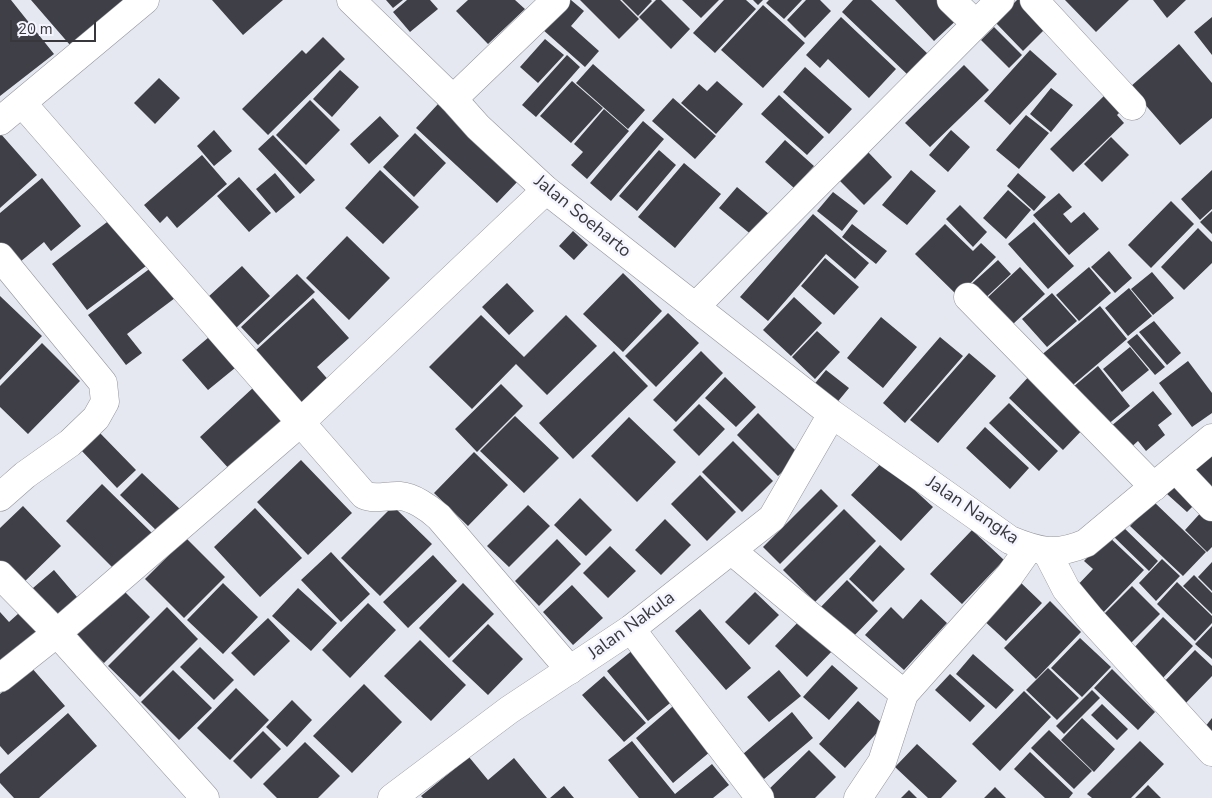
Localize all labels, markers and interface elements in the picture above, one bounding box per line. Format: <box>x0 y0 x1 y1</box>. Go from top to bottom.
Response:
scale bar <box>12 10 99 42</box>
text: 20 m <box>18 19 53 39</box>
street label: Jalan Soeharto <box>529 171 635 263</box>
street label: Jalan Nangka <box>922 472 1022 550</box>
street label: Jalan Nakula <box>584 587 680 665</box>

